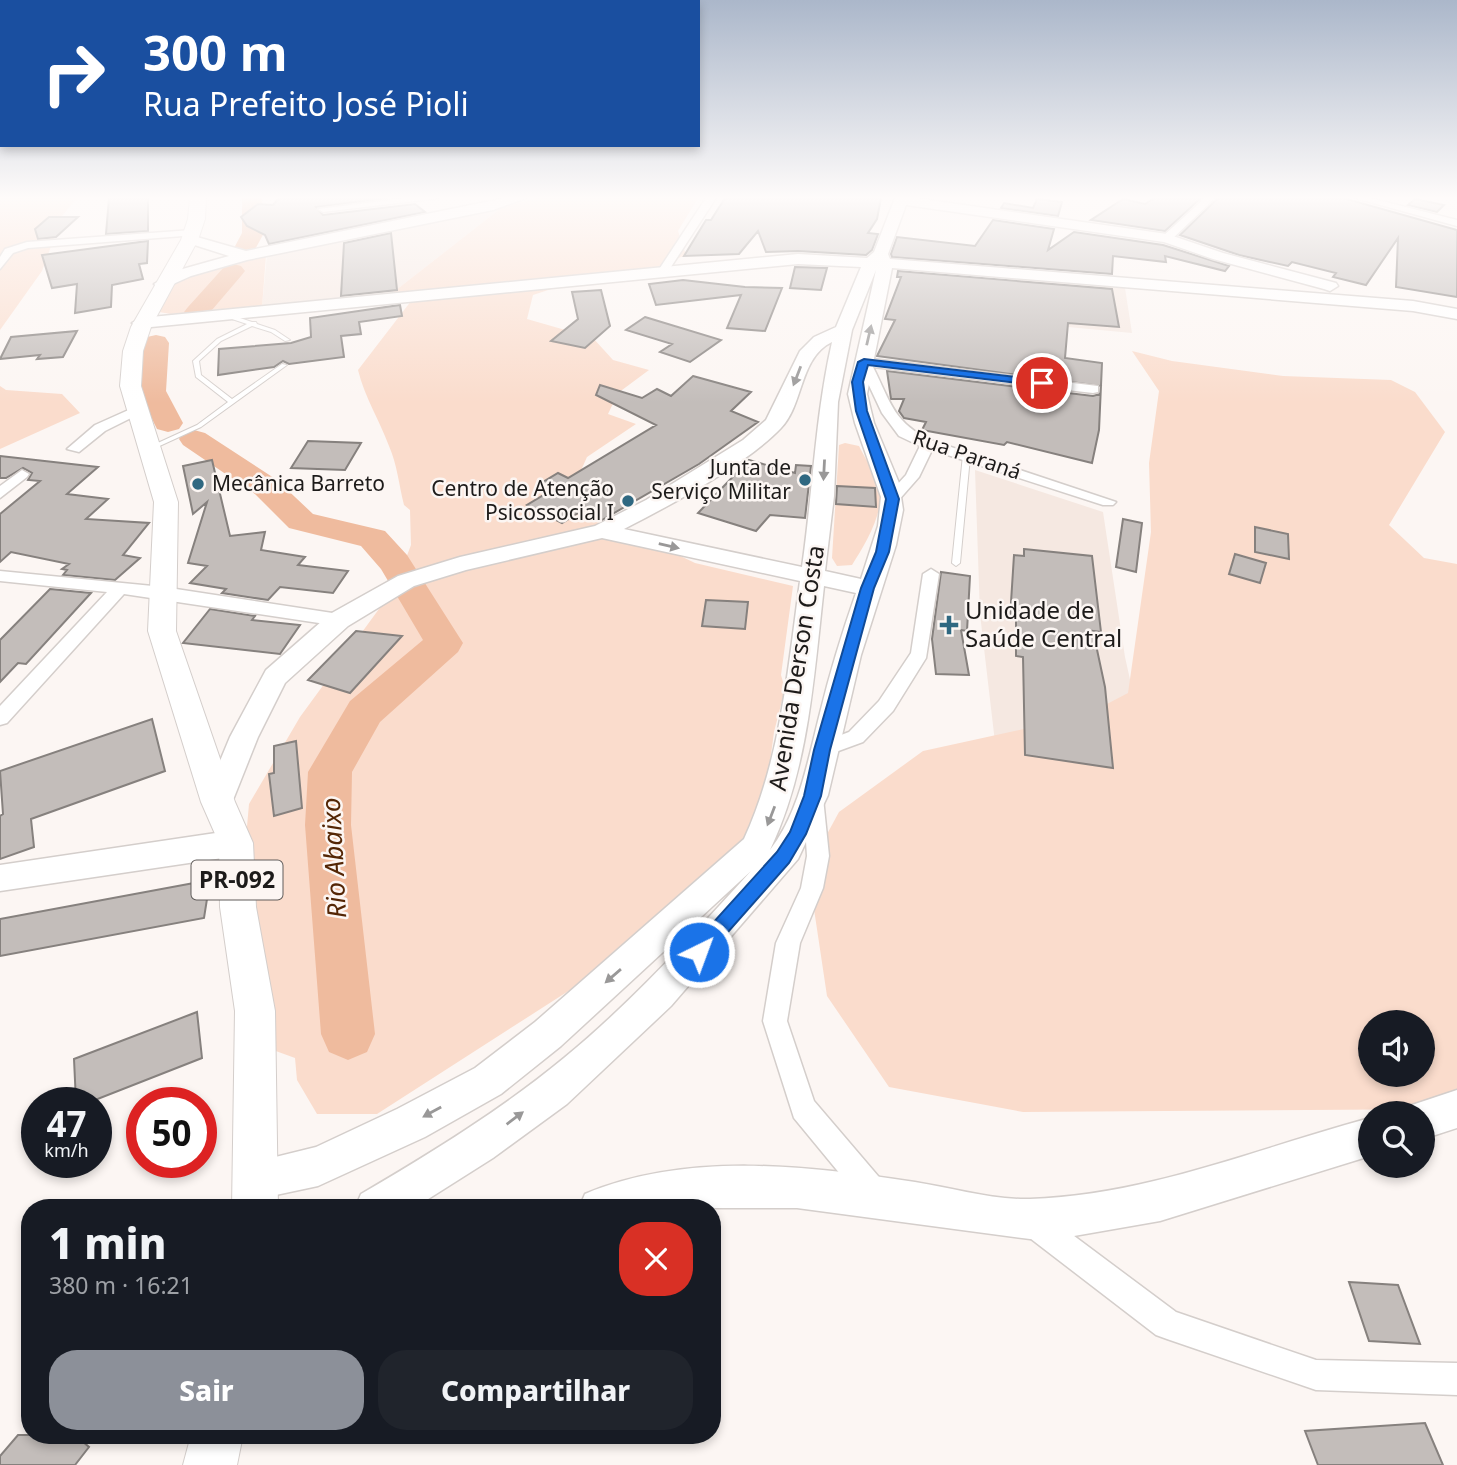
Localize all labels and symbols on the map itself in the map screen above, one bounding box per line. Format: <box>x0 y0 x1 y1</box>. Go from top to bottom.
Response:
one-way arrow <box>864 324 875 346</box>
pin <box>1012 353 1072 413</box>
one-way arrow <box>791 366 802 387</box>
street label: Rua Paraná <box>910 422 1025 486</box>
place label: Junta de Serviço Militar <box>651 453 791 505</box>
one-way arrow <box>819 460 830 482</box>
place label: Mecânica Barreto <box>212 469 385 497</box>
marker: Junta de Serviço Militar <box>797 472 813 488</box>
place label: Centro de Atenção Psicossocial I <box>431 474 614 526</box>
marker: Mecânica Barreto <box>190 476 206 492</box>
marker: Centro de Atenção Psicossocial I <box>620 493 636 509</box>
one-way arrow <box>658 540 680 551</box>
street label: Avenida Derson Costa <box>760 543 831 793</box>
place label: Unidade de Saúde Central <box>965 593 1122 654</box>
marker: Unidade de Saúde Central <box>939 615 959 635</box>
water label: Rio Abaixo <box>312 797 354 919</box>
one-way arrow <box>765 805 776 826</box>
road number: PR-092 <box>191 860 282 900</box>
position arrow <box>662 915 736 989</box>
one-way arrow <box>604 968 622 984</box>
speed limit sign: 50 <box>126 1087 217 1178</box>
one-way arrow <box>422 1106 441 1118</box>
one-way arrow <box>506 1111 524 1125</box>

